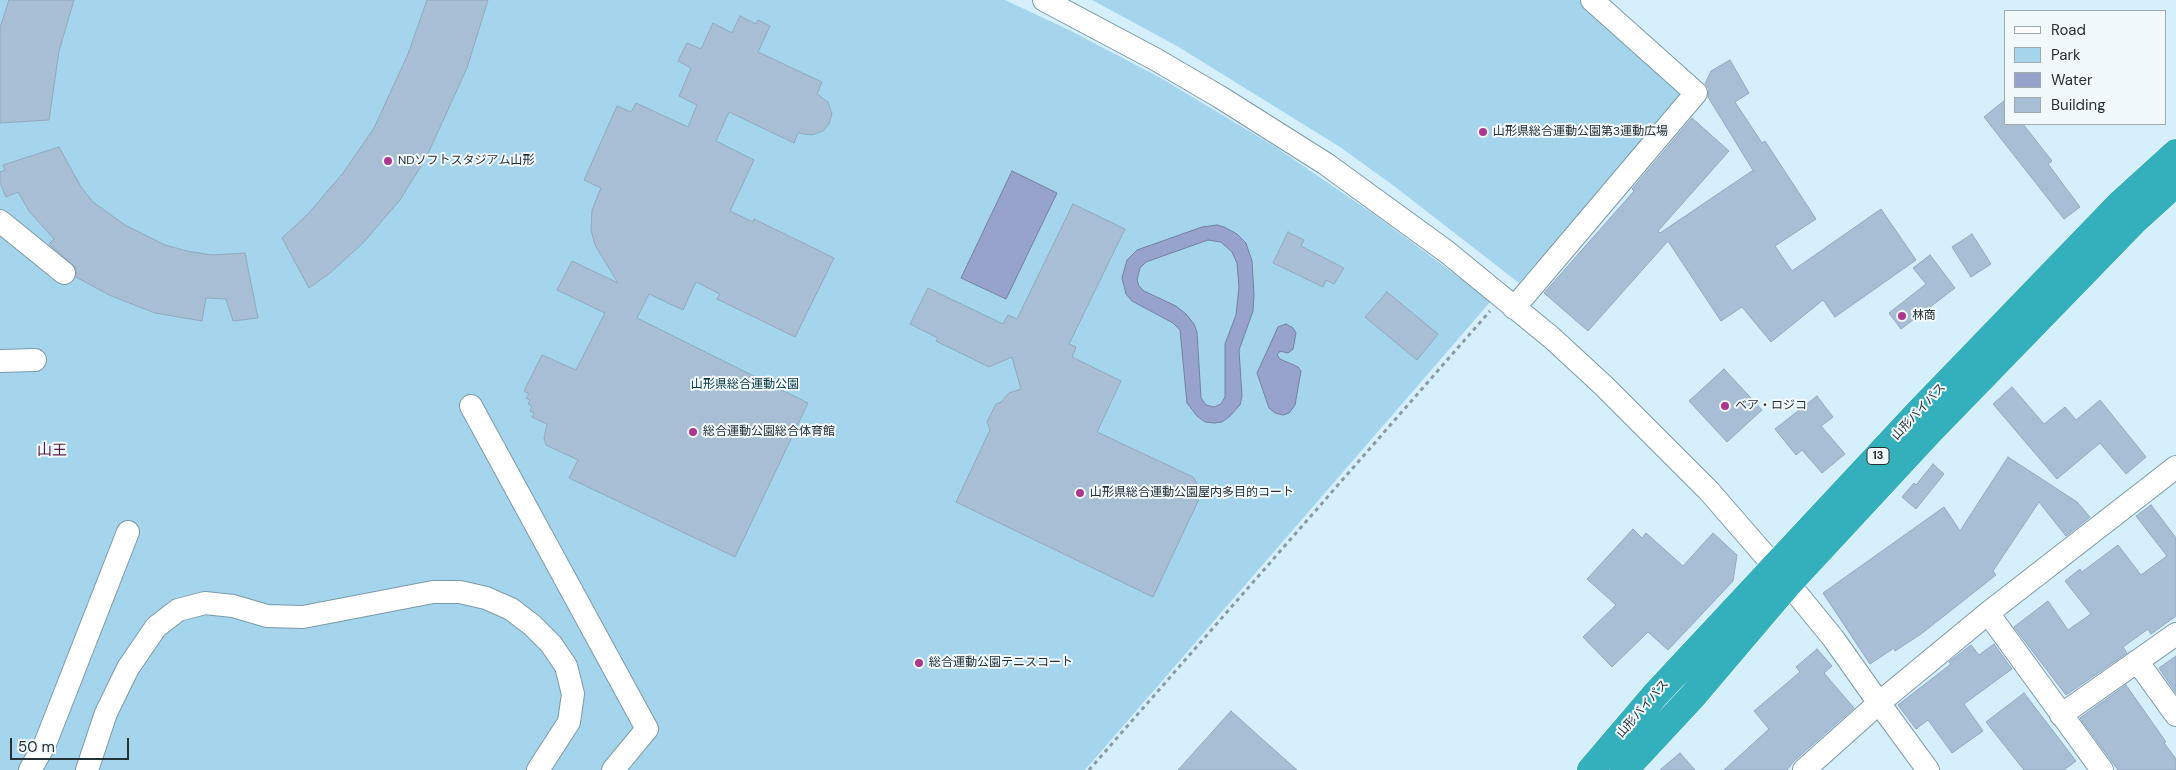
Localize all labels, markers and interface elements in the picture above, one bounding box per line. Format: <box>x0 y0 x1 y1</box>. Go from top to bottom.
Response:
legend <box>2004 10 2166 125</box>
text: Road <box>2051 20 2086 40</box>
text: Park <box>2051 45 2081 65</box>
text: Water <box>2051 70 2092 90</box>
text: Building <box>2051 95 2106 115</box>
place label: 山形県総合運動公園第3運動広場 <box>1493 125 1668 139</box>
marker: 山形県総合運動公園第3運動広場 <box>1477 126 1489 138</box>
place label: NDソフトスタジアム山形 <box>398 154 535 168</box>
marker: NDソフトスタジアム山形 <box>382 155 394 167</box>
place label: 林商 <box>1912 309 1936 323</box>
marker: 林商 <box>1896 310 1908 322</box>
park label: 山形県総合運動公園 <box>691 378 799 392</box>
street label: 山形バイパス <box>1889 381 1949 443</box>
place label: ベア・ロジコ <box>1735 399 1807 413</box>
marker: ベア・ロジコ <box>1719 400 1731 412</box>
place label: 総合運動公園総合体育館 <box>703 425 835 439</box>
marker: 総合運動公園総合体育館 <box>687 426 699 438</box>
district label: 山王 <box>37 442 67 460</box>
road number: 13 <box>1867 448 1889 464</box>
place label: 山形県総合運動公園屋内多目的コート <box>1090 486 1294 500</box>
marker: 山形県総合運動公園屋内多目的コート <box>1074 487 1086 499</box>
place label: 総合運動公園テニスコート <box>929 656 1073 670</box>
marker: 総合運動公園テニスコート <box>913 657 925 669</box>
street label: 山形バイパス <box>1614 677 1672 741</box>
scale bar <box>12 728 131 760</box>
text: 50 m <box>18 737 55 757</box>

